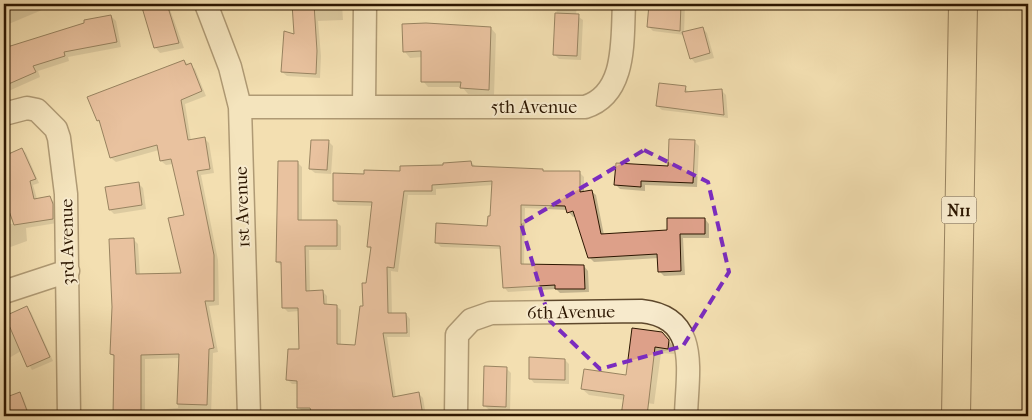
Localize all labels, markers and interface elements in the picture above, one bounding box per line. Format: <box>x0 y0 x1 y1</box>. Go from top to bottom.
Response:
street label: 5th Avenue <box>491 97 577 118</box>
street label: 1st Avenue <box>231 166 254 248</box>
road number: N11 <box>942 196 976 224</box>
street label: 3rd Avenue <box>56 198 79 285</box>
street label: 6th Avenue <box>527 301 615 324</box>

